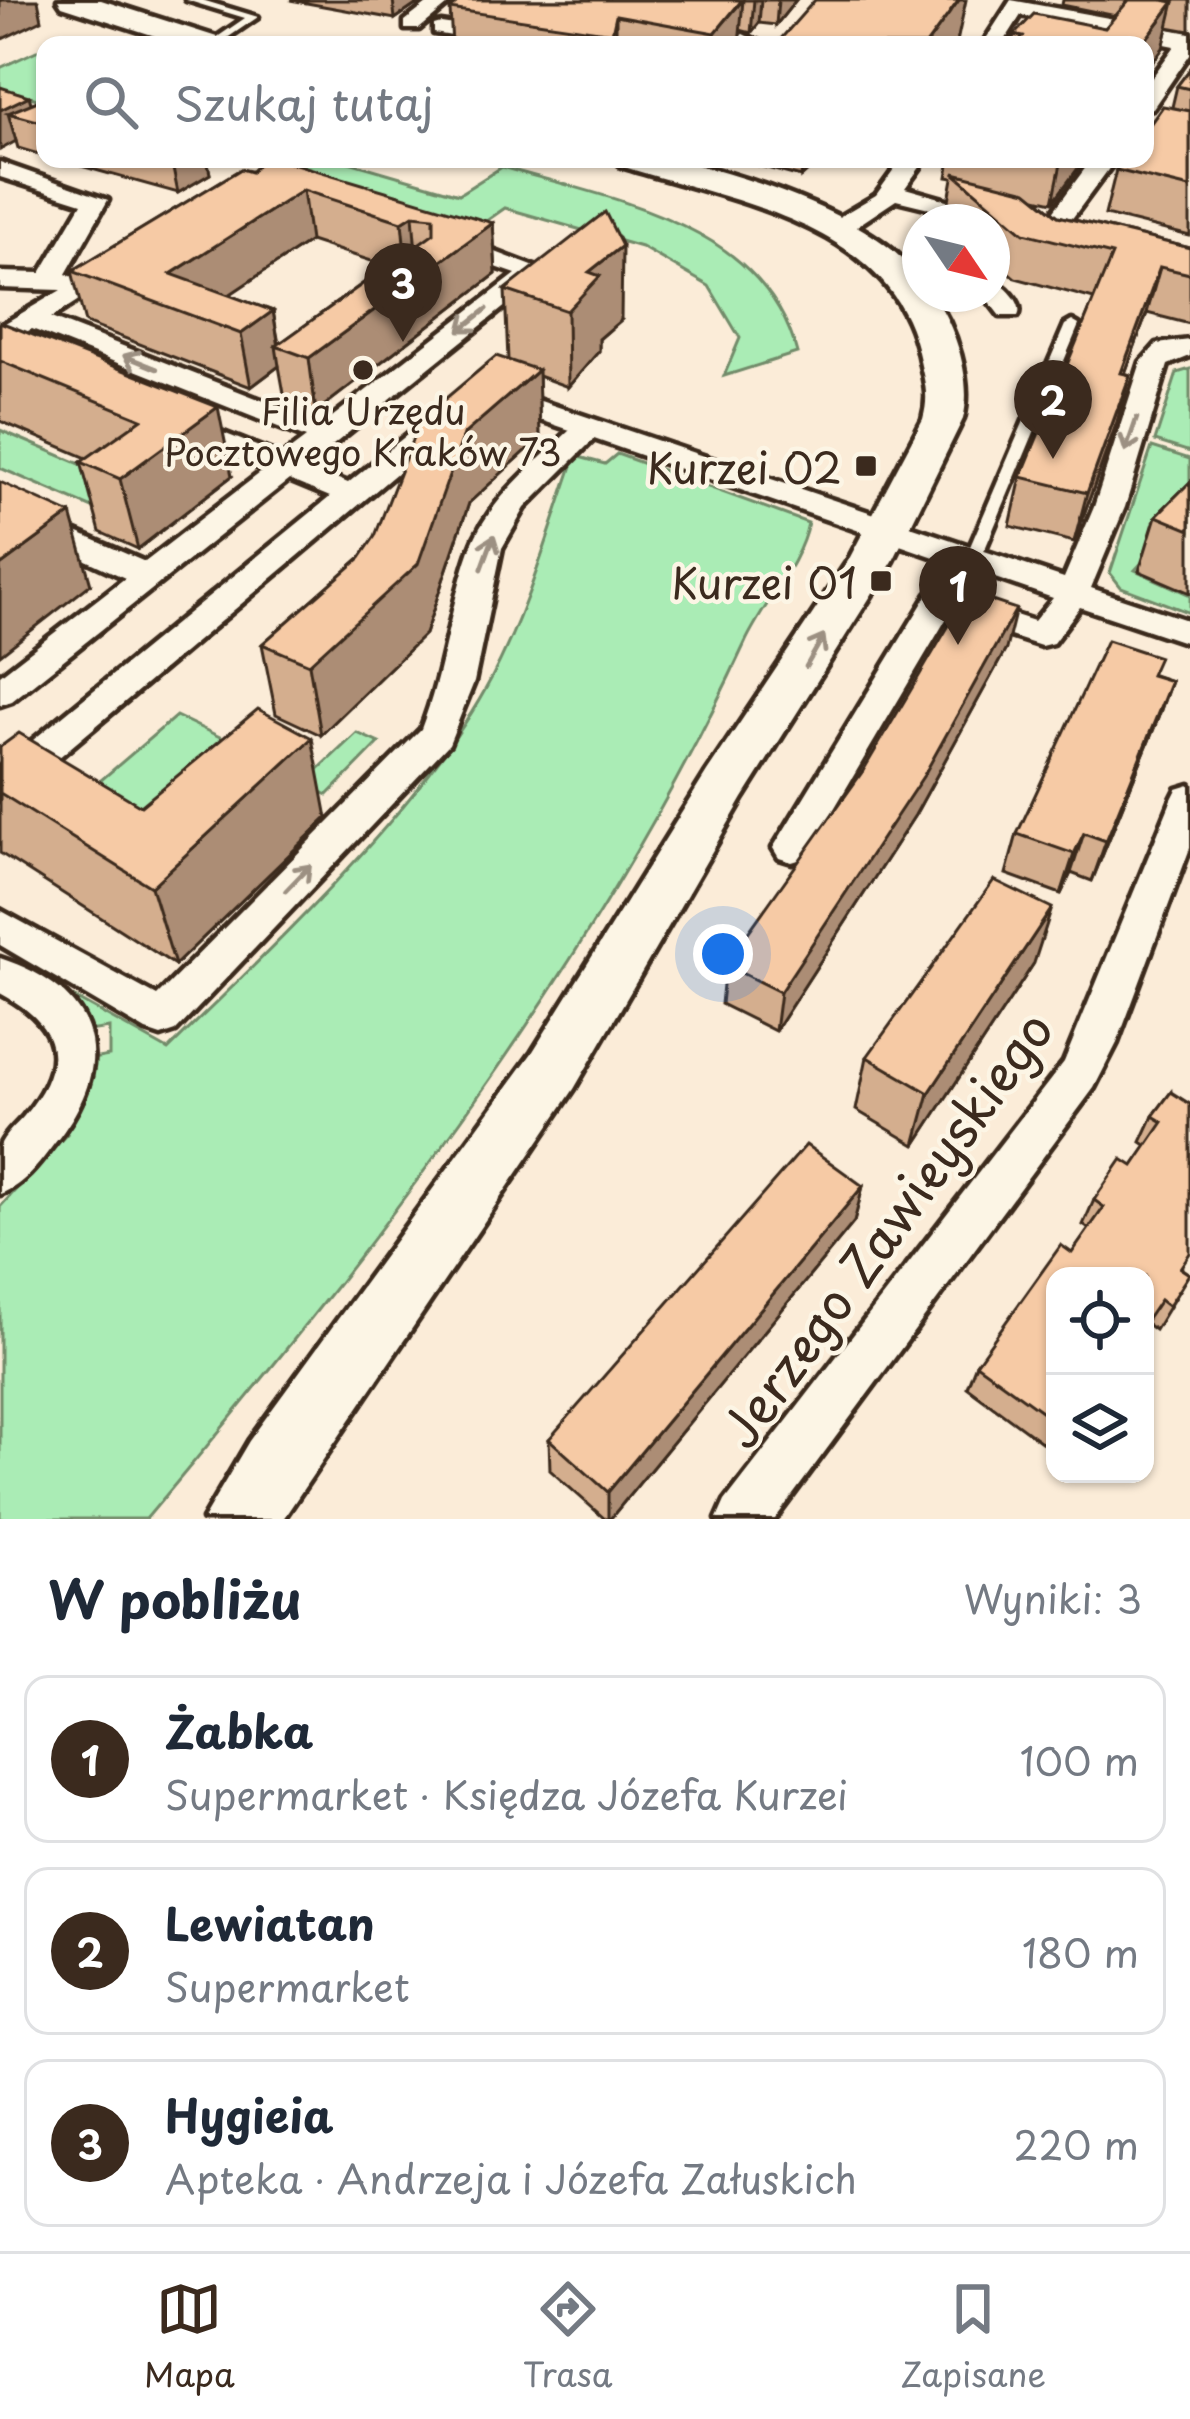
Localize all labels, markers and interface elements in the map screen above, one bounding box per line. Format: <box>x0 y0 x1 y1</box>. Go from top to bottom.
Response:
search box <box>36 36 1154 168</box>
text: Szukaj tutaj <box>174 68 434 136</box>
icon: search <box>78 69 144 135</box>
north arrow <box>902 204 1010 312</box>
pin: 3 <box>364 243 442 342</box>
one-way arrow <box>458 306 489 333</box>
one-way arrow <box>122 350 159 371</box>
marker: Filia Urzędu Pocztowego Kraków 73 <box>350 357 376 383</box>
pin: 2 <box>1014 360 1092 459</box>
place label: Filia Urzędu Pocztowego Kraków 73 <box>164 383 562 478</box>
one-way arrow <box>1119 416 1140 453</box>
place label: Kurzei 02 <box>646 435 842 498</box>
marker: Kurzei 02 <box>853 453 879 479</box>
one-way arrow <box>479 535 500 572</box>
pin: 1 <box>919 546 997 645</box>
place label: Kurzei 01 <box>671 550 857 613</box>
marker: Kurzei 01 <box>868 568 894 594</box>
one-way arrow <box>804 634 828 669</box>
one-way arrow <box>284 864 312 894</box>
your location <box>693 924 753 984</box>
street label: Jerzego Zawieyskiego <box>700 994 1070 1462</box>
map controls <box>1046 1267 1154 1483</box>
button: locate <box>1046 1267 1154 1375</box>
button: layers <box>1046 1375 1154 1483</box>
text: W pobliżu <box>48 1559 302 1636</box>
text: Wyniki: 3 <box>963 1568 1142 1627</box>
text: Żabka <box>165 1696 313 1764</box>
text: 1 <box>81 1730 99 1789</box>
text: 100 m <box>1020 1730 1139 1789</box>
text: Supermarket · Księdza Józefa Kurzei <box>165 1764 848 1823</box>
text: Lewiatan <box>165 1888 375 1956</box>
text: 2 <box>76 1922 104 1981</box>
text: 180 m <box>1022 1922 1139 1981</box>
text: Supermarket <box>165 1956 410 2015</box>
text: Hygieia <box>165 2080 334 2148</box>
text: 3 <box>77 2114 103 2173</box>
text: 220 m <box>1014 2114 1139 2173</box>
text: Apteka · Andrzeja i Józefa Załuskich <box>165 2148 857 2207</box>
tab: Mapa <box>144 2276 235 2398</box>
tab: Trasa <box>523 2276 613 2398</box>
tab: Zapisane <box>901 2276 1046 2398</box>

